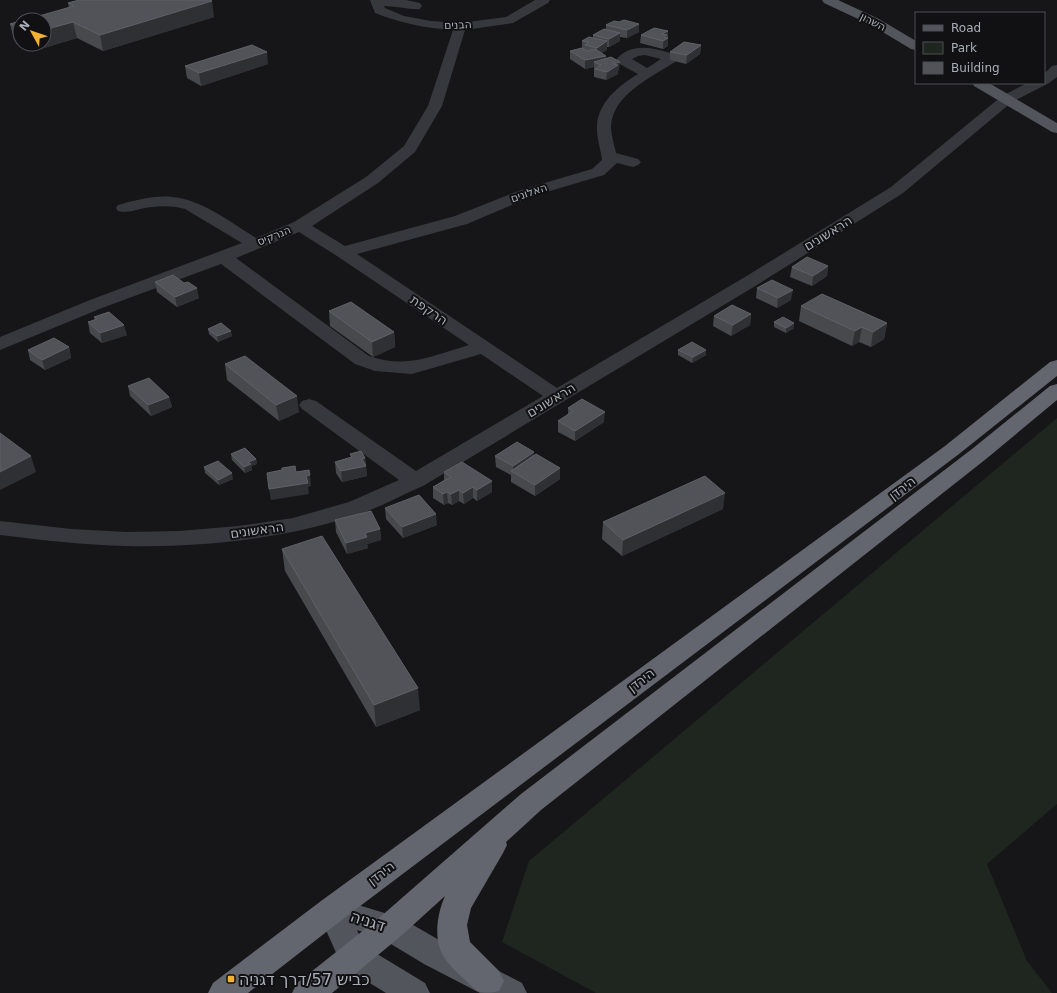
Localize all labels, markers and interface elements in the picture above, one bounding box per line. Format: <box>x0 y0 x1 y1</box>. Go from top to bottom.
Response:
street label: השרון <box>858 10 888 34</box>
north arrow <box>12 12 52 52</box>
legend <box>915 12 1045 84</box>
text: N <box>17 18 33 34</box>
street label: הבנים <box>444 18 472 32</box>
text: Road <box>951 21 981 35</box>
text: Park <box>951 41 977 55</box>
text: Building <box>951 61 1000 75</box>
street label: האלונים <box>509 181 549 205</box>
street label: הראשונים <box>801 212 855 254</box>
street label: הנרקיס <box>255 223 293 249</box>
street label: הרקפת <box>408 292 450 328</box>
street label: הראשונים <box>524 380 578 420</box>
street label: הירדן <box>886 473 918 503</box>
street label: הראשונים <box>229 519 285 541</box>
street label: הירדן <box>625 665 657 695</box>
street label: הירדן <box>365 858 397 888</box>
street label: דגניה <box>348 906 388 936</box>
place label: כביש 57/דרך דגניה <box>239 970 370 989</box>
marker: כביש 57/דרך דגניה <box>226 974 236 984</box>

